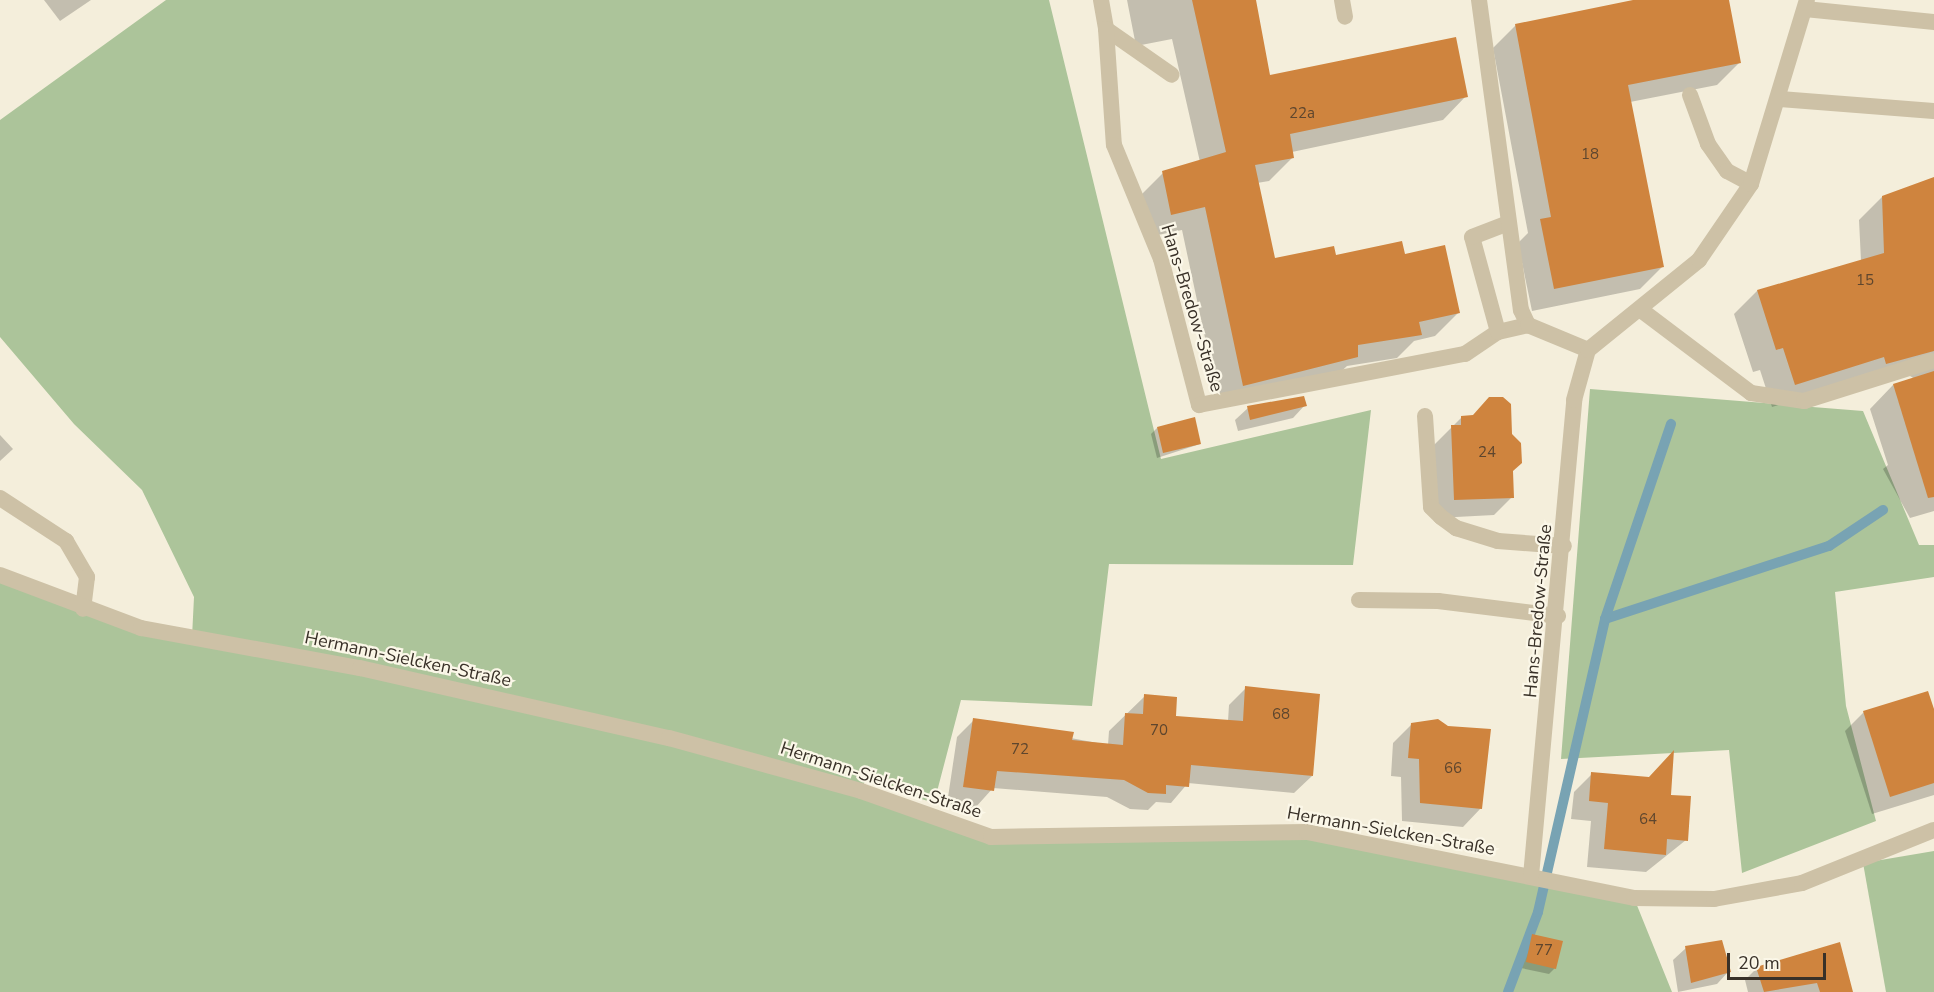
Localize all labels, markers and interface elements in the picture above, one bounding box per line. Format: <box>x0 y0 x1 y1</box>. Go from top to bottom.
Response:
house number: 22a <box>1289 105 1315 123</box>
house number: 18 <box>1581 146 1599 164</box>
street label: Hans-Bredow-Straße <box>1156 222 1228 394</box>
house number: 15 <box>1856 272 1874 290</box>
house number: 24 <box>1478 444 1496 462</box>
street label: Hans-Bredow-Straße <box>1520 523 1556 699</box>
street label: Hermann-Sielcken-Straße <box>303 627 513 691</box>
house number: 68 <box>1272 706 1290 724</box>
house number: 70 <box>1150 722 1168 740</box>
street label: Hermann-Sielcken-Straße <box>778 737 984 823</box>
house number: 72 <box>1011 741 1029 759</box>
house number: 66 <box>1444 760 1462 778</box>
street label: Hermann-Sielcken-Straße <box>1285 802 1497 860</box>
house number: 64 <box>1639 811 1657 829</box>
scale bar <box>1730 941 1829 979</box>
house number: 77 <box>1535 942 1553 960</box>
text: 20 m <box>1738 951 1780 975</box>

